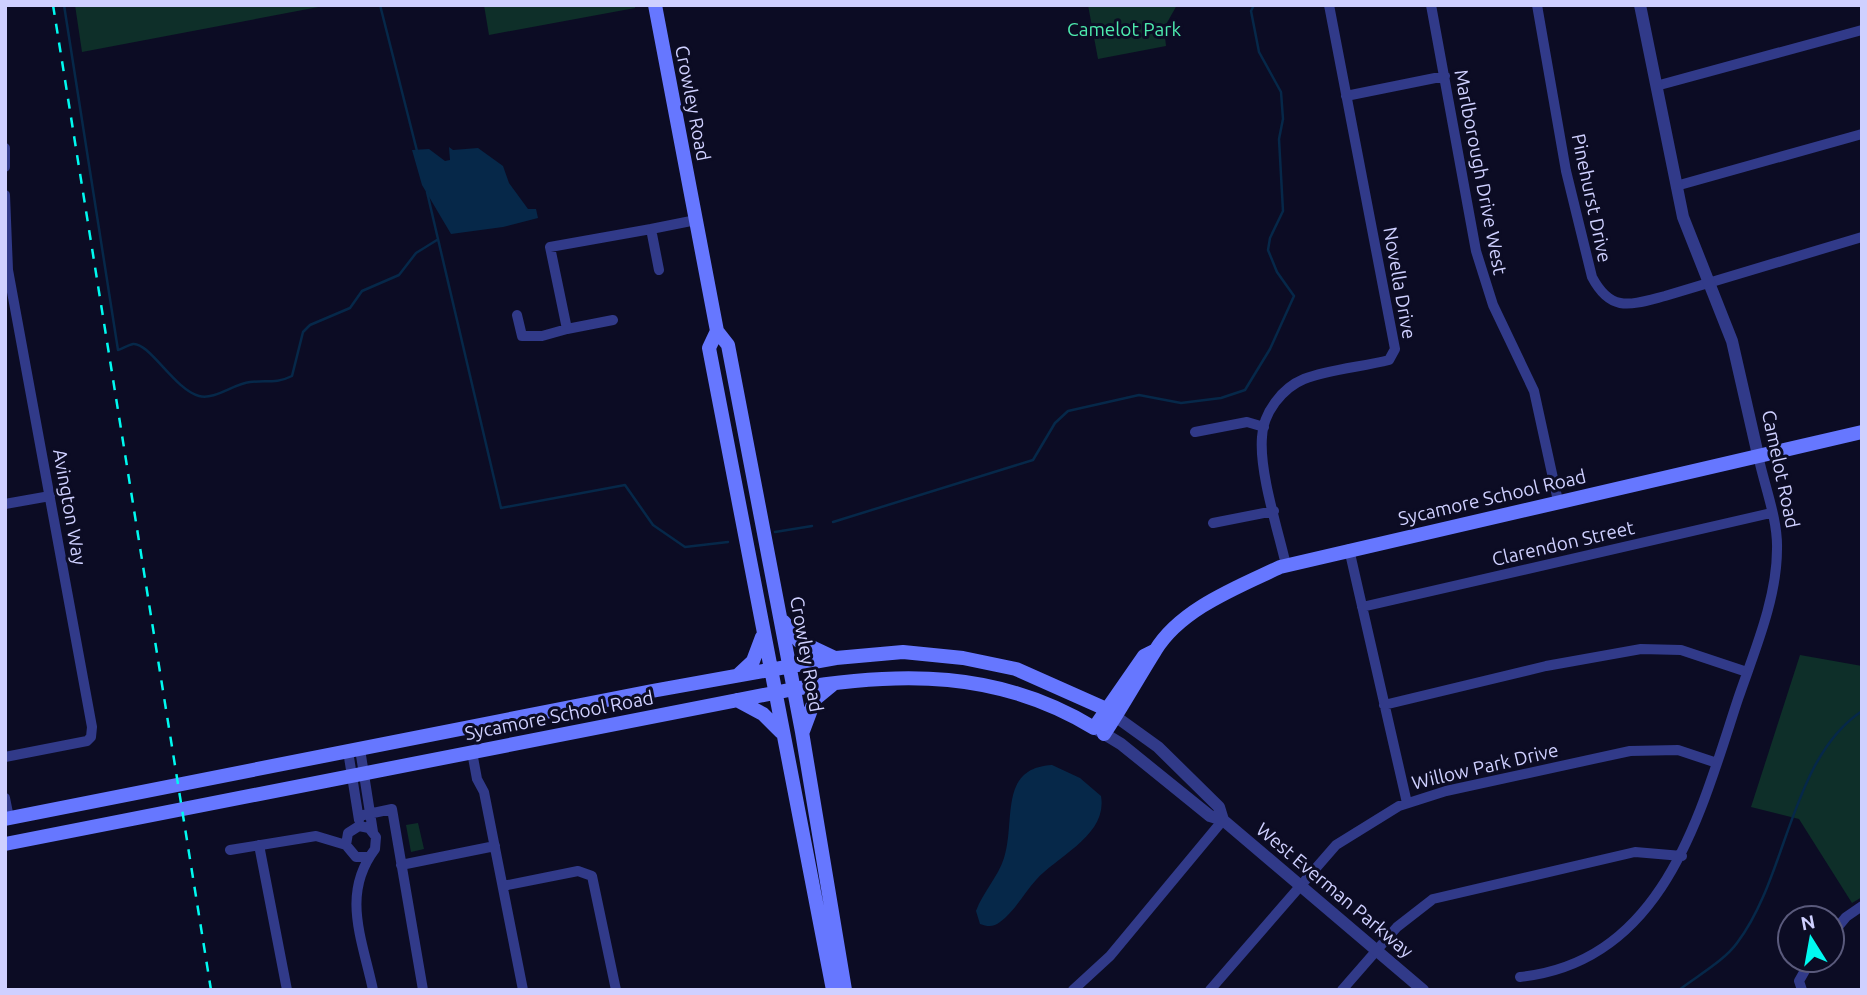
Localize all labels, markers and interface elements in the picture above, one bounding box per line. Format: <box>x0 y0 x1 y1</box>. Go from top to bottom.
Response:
park label: Camelot Park <box>1067 18 1181 40</box>
street label: Crowley Road <box>671 43 715 163</box>
street label: Marlborough Drive West <box>1450 67 1512 277</box>
street label: Pinehurst Drive <box>1568 132 1616 264</box>
street label: Novella Drive <box>1379 225 1421 341</box>
street label: Camelot Road <box>1758 408 1804 530</box>
street label: Avington Way <box>49 447 91 567</box>
street label: Sycamore School Road <box>1396 465 1588 529</box>
street label: Clarendon Street <box>1490 516 1637 570</box>
street label: Crowley Road <box>786 594 828 714</box>
street label: Sycamore School Road <box>463 686 655 744</box>
street label: Willow Park Drive <box>1410 738 1560 794</box>
street label: West Everman Parkway <box>1252 818 1418 962</box>
north arrow <box>1776 904 1846 974</box>
text: N <box>1799 910 1817 934</box>

